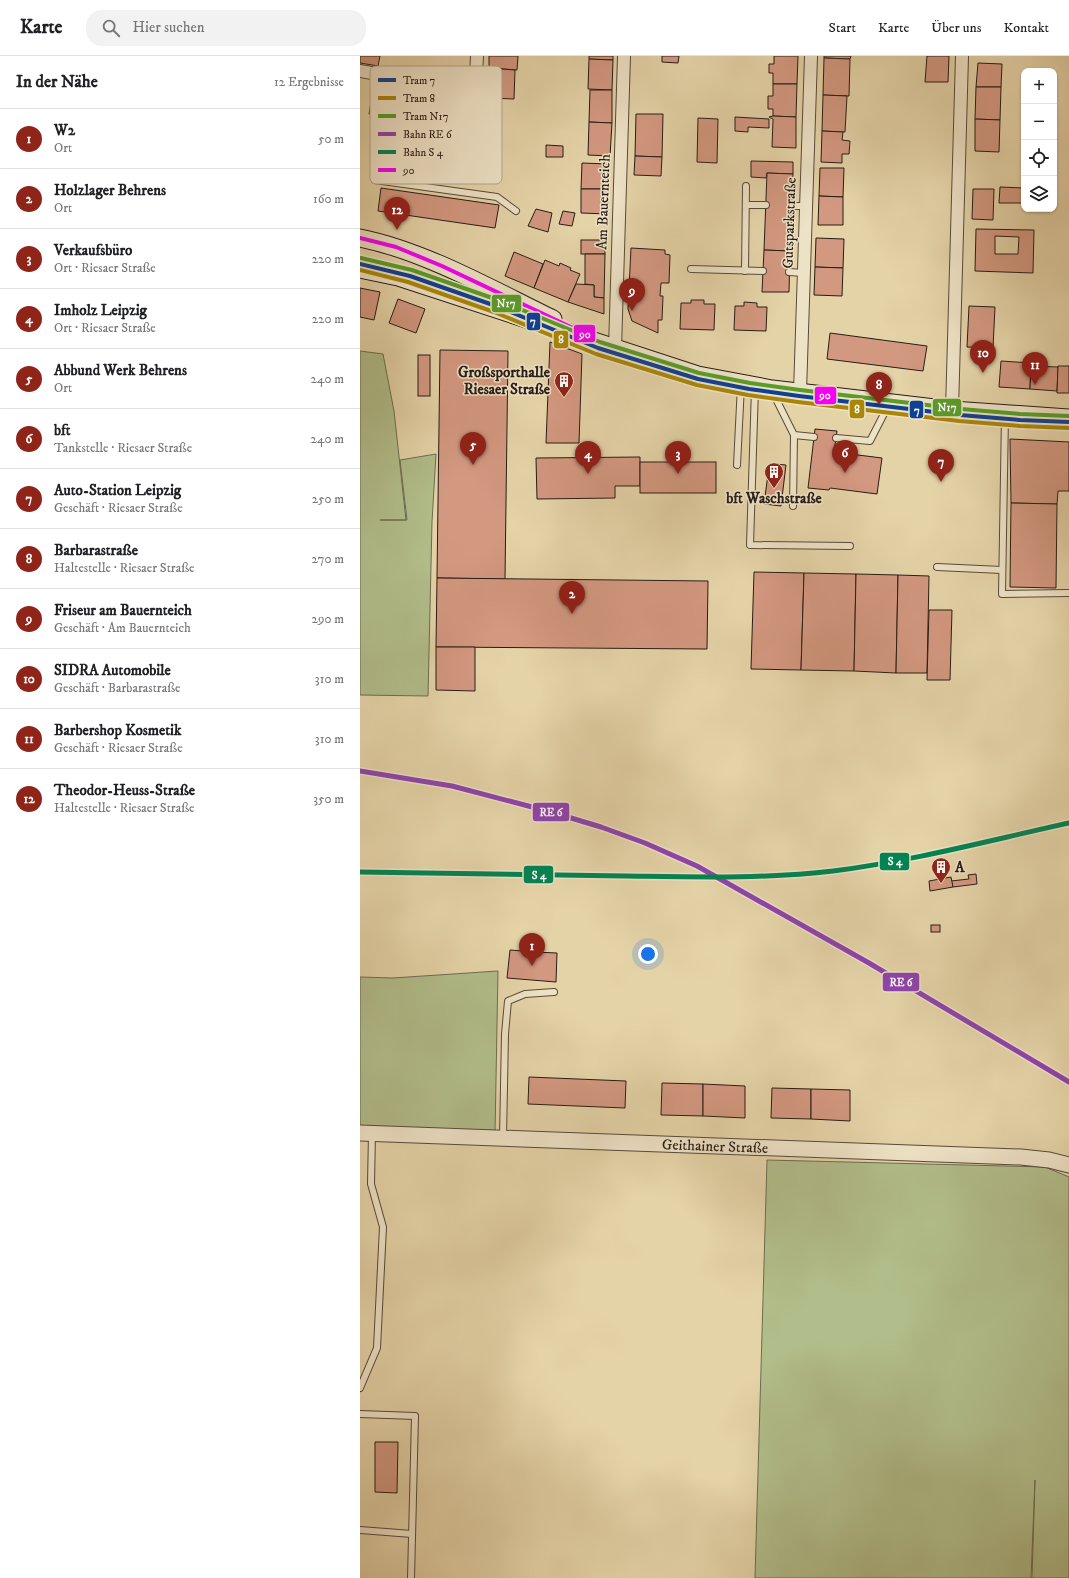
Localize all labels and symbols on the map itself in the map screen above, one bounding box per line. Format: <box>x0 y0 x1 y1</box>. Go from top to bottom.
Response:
legend <box>370 66 502 184</box>
text: Tram 7 <box>403 74 436 88</box>
text: Tram 8 <box>403 92 436 106</box>
text: Tram N17 <box>403 110 449 124</box>
text: Bahn RE 6 <box>403 128 453 142</box>
text: Bahn S 4 <box>403 146 444 160</box>
street label: Am Bauernteich <box>592 154 615 250</box>
text: 90 <box>402 164 414 178</box>
street label: Gutsparkstraße <box>778 177 801 269</box>
pin: 12 <box>384 197 410 230</box>
pin: 9 <box>619 278 645 311</box>
line badge: N17 <box>491 294 522 313</box>
text: N17 <box>497 297 516 311</box>
line badge: 7 <box>526 312 541 331</box>
text: 7 <box>530 315 536 329</box>
line badge: 90 <box>573 324 596 343</box>
text: 90 <box>578 328 591 342</box>
line badge: 8 <box>553 330 569 349</box>
text: 8 <box>558 333 564 347</box>
pin: 10 <box>970 340 996 373</box>
pin: 11 <box>1022 352 1048 385</box>
place label: Großsporthalle Riesaer Straße <box>458 363 551 399</box>
building icon: Großsporthalle Riesaer Straße <box>553 370 575 398</box>
pin: 8 <box>866 372 892 405</box>
line badge: 90 <box>814 386 837 405</box>
text: 90 <box>818 389 831 403</box>
line badge: N17 <box>932 398 962 417</box>
line badge: 8 <box>849 399 865 419</box>
line badge: 7 <box>909 400 924 419</box>
text: N17 <box>938 401 957 415</box>
text: 8 <box>854 403 860 417</box>
text: 7 <box>914 404 920 418</box>
pin: 5 <box>460 432 486 465</box>
pin: 6 <box>832 440 858 473</box>
pin: 4 <box>575 441 601 474</box>
pin: 3 <box>665 441 691 474</box>
pin: 7 <box>928 449 954 482</box>
building icon: bft Waschstraße <box>763 461 785 489</box>
place label: bft Waschstraße <box>725 489 822 508</box>
pin: 2 <box>559 581 585 614</box>
line badge: RE 6 <box>532 802 570 822</box>
text: RE 6 <box>539 806 564 820</box>
line badge: S 4 <box>879 852 910 871</box>
text: S 4 <box>888 855 903 869</box>
building icon: A <box>930 856 952 884</box>
place label: A <box>954 858 965 877</box>
line badge: S 4 <box>523 865 554 884</box>
text: S 4 <box>532 869 547 883</box>
pin: 1 <box>519 933 545 966</box>
your location <box>638 944 658 964</box>
line badge: RE 6 <box>882 972 920 992</box>
text: RE 6 <box>889 976 914 990</box>
street label: Geithainer Straße <box>662 1135 768 1158</box>

